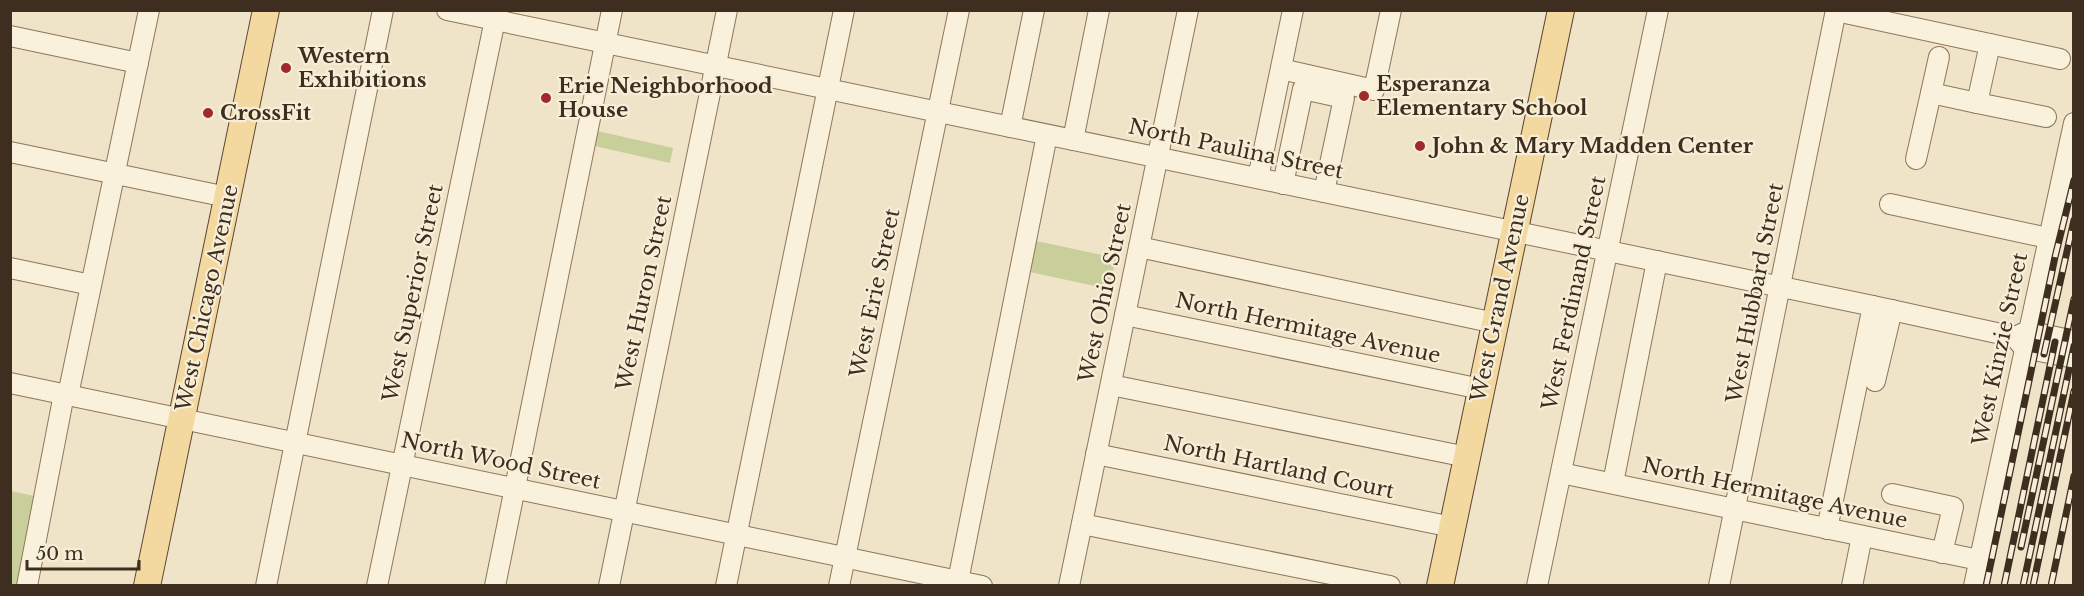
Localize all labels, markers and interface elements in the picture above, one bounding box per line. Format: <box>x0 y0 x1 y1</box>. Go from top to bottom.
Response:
place label: Western Exhibitions <box>297 43 427 93</box>
marker: Western Exhibitions <box>279 61 293 75</box>
place label: Esperanza Elementary School <box>1376 71 1588 121</box>
place label: Erie Neighborhood House <box>558 73 773 123</box>
marker: Esperanza Elementary School <box>1357 89 1371 103</box>
marker: Erie Neighborhood House <box>539 91 553 105</box>
place label: CrossFit <box>220 100 311 126</box>
marker: CrossFit <box>201 106 215 120</box>
street label: North Paulina Street <box>1126 113 1346 185</box>
place label: John & Mary Madden Center <box>1428 133 1754 159</box>
marker: John & Mary Madden Center <box>1413 139 1427 153</box>
street label: West Ferdinand Street <box>1536 173 1612 414</box>
street label: West Hubbard Street <box>1721 181 1789 406</box>
street label: West Chicago Avenue <box>170 182 244 415</box>
street label: West Superior Street <box>377 182 449 405</box>
street label: West Grand Avenue <box>1465 191 1535 406</box>
street label: West Huron Street <box>610 193 677 394</box>
street label: West Ohio Street <box>1073 201 1137 386</box>
street label: West Erie Street <box>844 206 906 381</box>
street label: West Kinzie Street <box>1967 250 2033 449</box>
street label: North Hermitage Avenue <box>1173 287 1443 369</box>
street label: North Wood Street <box>399 427 603 495</box>
street label: North Hartland Court <box>1161 430 1397 504</box>
street label: North Hermitage Avenue <box>1640 452 1910 534</box>
scale bar <box>27 533 140 571</box>
text: 50 m <box>36 543 84 565</box>

